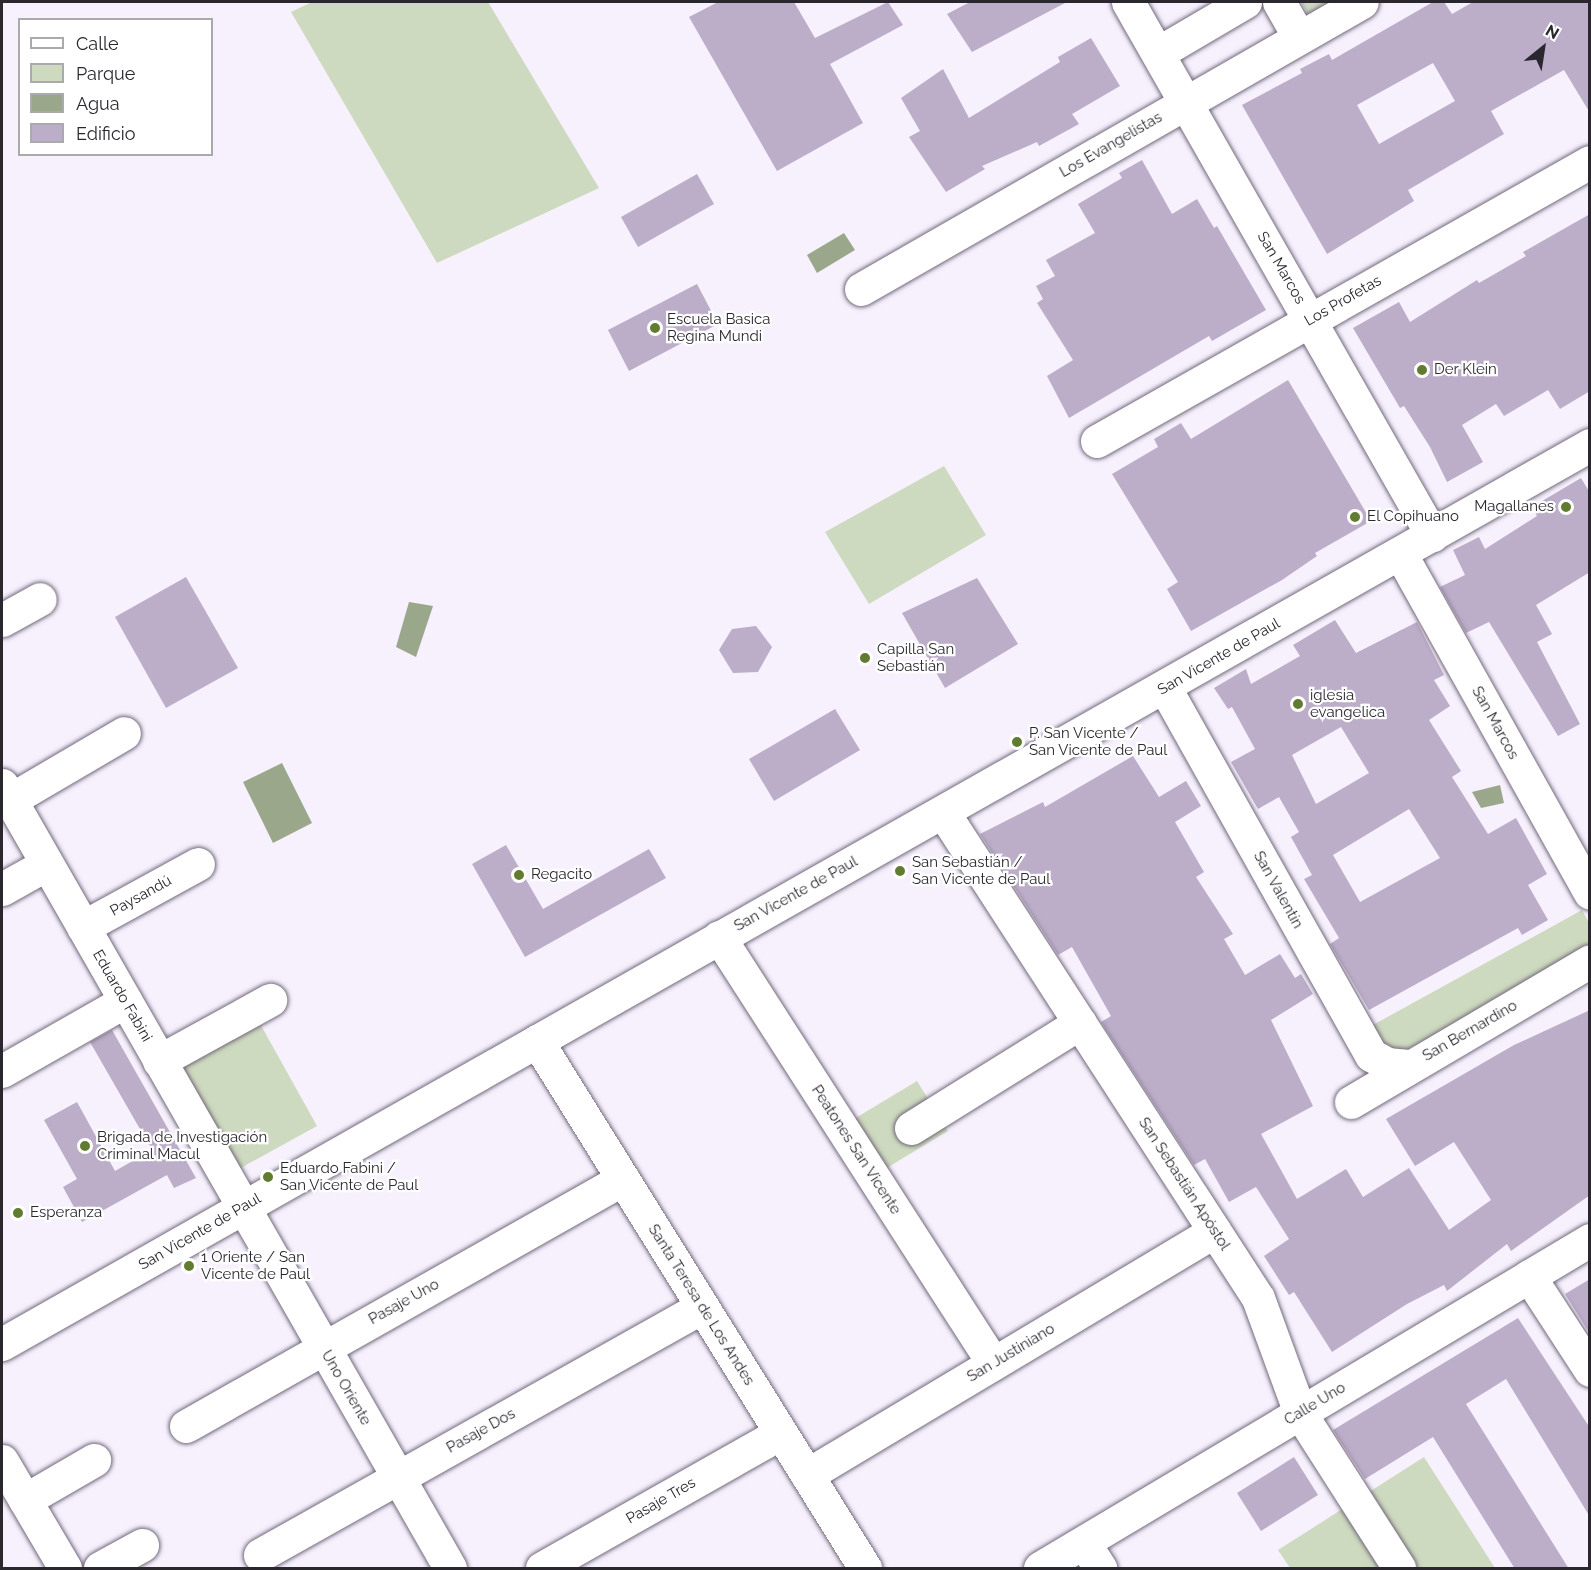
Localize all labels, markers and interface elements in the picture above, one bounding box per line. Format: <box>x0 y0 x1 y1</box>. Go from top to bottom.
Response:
legend <box>18 18 213 156</box>
north arrow <box>1513 18 1573 78</box>
text: N <box>1542 21 1562 43</box>
text: Calle <box>76 33 119 54</box>
text: Parque <box>76 63 135 84</box>
text: Agua <box>76 93 120 114</box>
street label: Los Evangelistas <box>1057 108 1165 182</box>
text: Edificio <box>76 123 135 144</box>
street label: San Marcos <box>1253 229 1309 307</box>
street label: Los Profetas <box>1301 272 1385 330</box>
place label: Escuela Basica Regina Mundi <box>667 310 770 345</box>
marker: Escuela Basica Regina Mundi <box>648 321 662 335</box>
place label: Der Klein <box>1434 361 1497 379</box>
marker: Der Klein <box>1415 363 1429 377</box>
place label: Magallanes <box>1474 498 1554 516</box>
marker: Magallanes <box>1559 500 1573 514</box>
place label: El Copihuano <box>1367 508 1459 526</box>
marker: El Copihuano <box>1348 510 1362 524</box>
street label: San Vicente de Paul <box>1154 614 1284 700</box>
place label: Capilla San Sebastián <box>877 640 954 675</box>
marker: Capilla San Sebastián <box>858 651 872 665</box>
street label: San Marcos <box>1468 683 1522 763</box>
place label: iglesia evangelica <box>1310 686 1385 721</box>
marker: iglesia evangelica <box>1291 697 1305 711</box>
place label: P. San Vicente / San Vicente de Paul <box>1029 724 1168 759</box>
marker: P. San Vicente / San Vicente de Paul <box>1010 735 1024 749</box>
street label: San Valentín <box>1249 848 1307 932</box>
street label: San Vicente de Paul <box>731 852 861 936</box>
place label: San Sebastián / San Vicente de Paul <box>912 853 1051 888</box>
marker: San Sebastián / San Vicente de Paul <box>893 864 907 878</box>
place label: Regacito <box>531 866 592 884</box>
marker: Regacito <box>512 868 526 882</box>
street label: Paysandú <box>107 872 175 920</box>
street label: Eduardo Fabini <box>88 947 156 1045</box>
street label: San Bernardino <box>1420 997 1520 1065</box>
street label: Peatones San Vicente <box>807 1082 905 1218</box>
street label: San Sebastián Apóstol <box>1134 1114 1234 1254</box>
place label: Brigada de Investigación Criminal Macul <box>97 1128 267 1163</box>
marker: Brigada de Investigación Criminal Macul <box>78 1139 92 1153</box>
place label: Eduardo Fabini / San Vicente de Paul <box>280 1159 419 1194</box>
marker: Eduardo Fabini / San Vicente de Paul <box>261 1170 275 1184</box>
street label: San Vicente de Paul <box>135 1189 265 1275</box>
place label: Esperanza <box>30 1204 102 1222</box>
marker: Esperanza <box>11 1206 25 1220</box>
street label: Santa Teresa de Los Andes <box>644 1221 758 1389</box>
place label: 1 Oriente / San Vicente de Paul <box>201 1248 310 1283</box>
marker: 1 Oriente / San Vicente de Paul <box>182 1259 196 1273</box>
street label: Pasaje Uno <box>366 1275 442 1329</box>
street label: San Justiniano <box>964 1320 1058 1386</box>
street label: Uno Oriente <box>317 1347 375 1429</box>
street label: Calle Uno <box>1281 1379 1349 1429</box>
street label: Pasaje Dos <box>444 1405 518 1457</box>
street label: Pasaje Tres <box>623 1474 699 1528</box>

